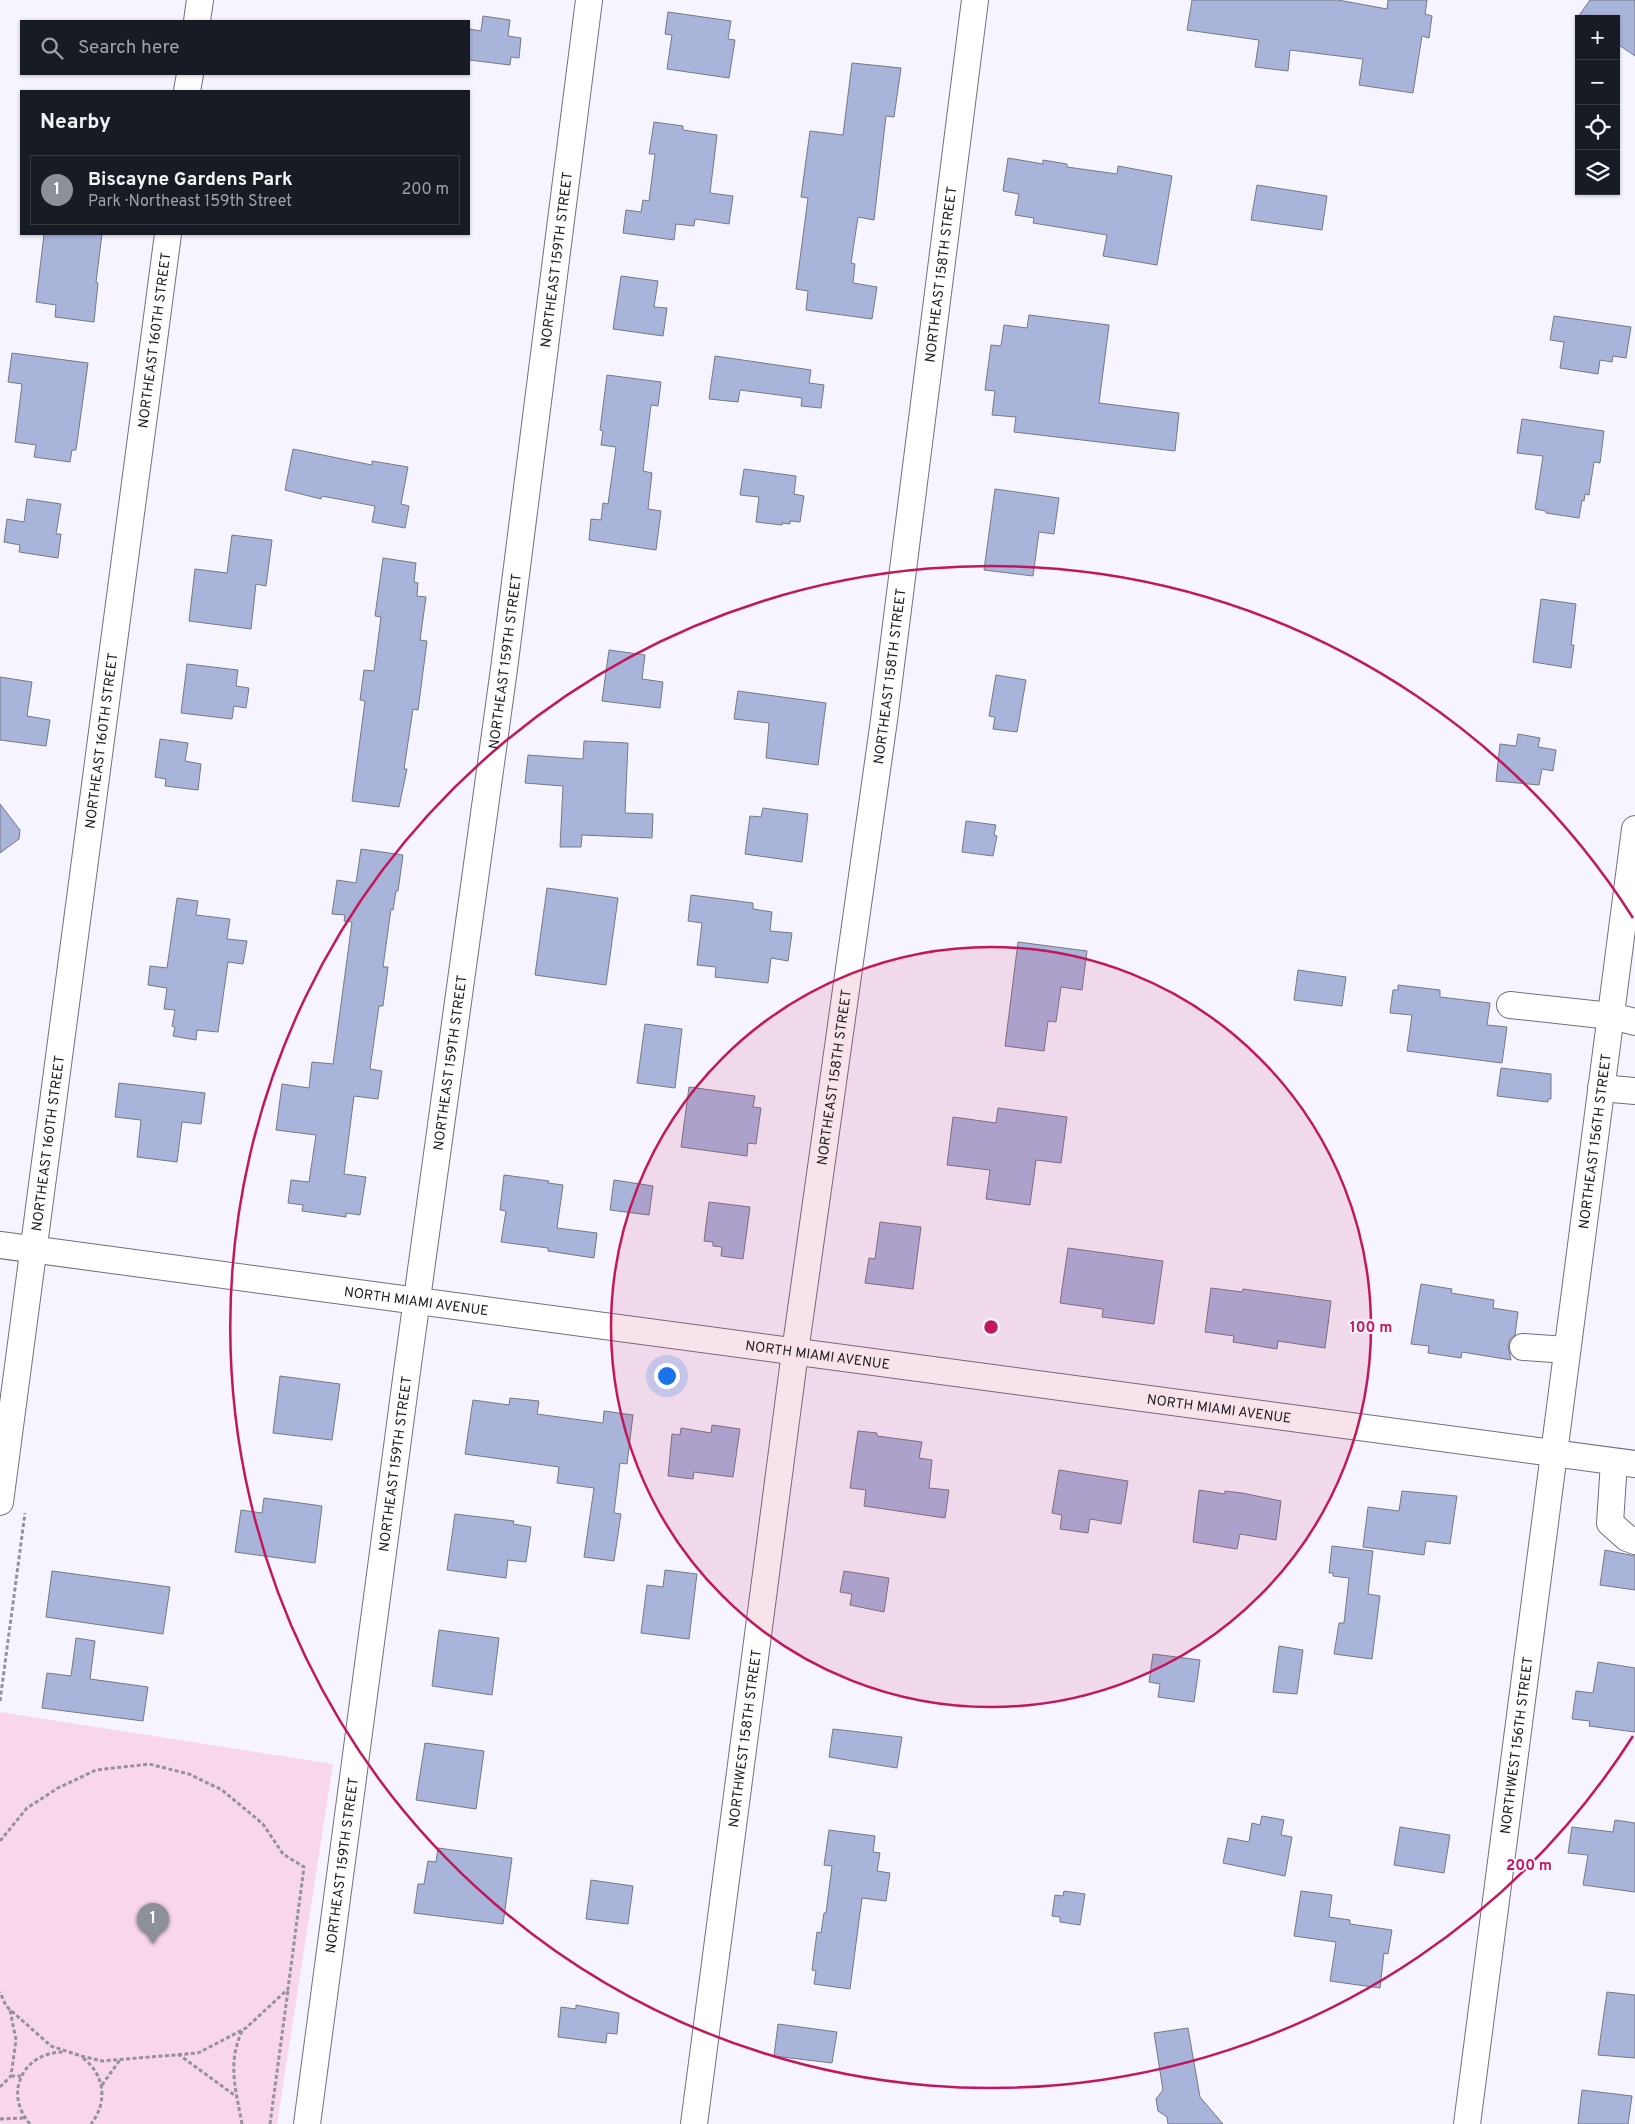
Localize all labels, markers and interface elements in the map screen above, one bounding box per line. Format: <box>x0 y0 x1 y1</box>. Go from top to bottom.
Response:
map controls <box>1575 15 1620 195</box>
button: + <box>1575 15 1620 60</box>
search box <box>20 20 470 75</box>
icon: search <box>38 34 66 62</box>
text: Search here <box>78 36 180 60</box>
button: − <box>1575 60 1620 105</box>
button: locate <box>1575 105 1620 150</box>
text: Nearby <box>40 109 111 136</box>
button: layers <box>1575 150 1620 195</box>
text: Biscayne Gardens Park <box>88 168 293 192</box>
street label: NORTHEAST 159TH STREET <box>538 171 577 349</box>
text: 1 <box>54 180 60 200</box>
text: 200 m <box>401 180 449 200</box>
street label: NORTHEAST 158TH STREET <box>922 185 961 364</box>
text: Park · Northeast 159th Street <box>88 192 292 212</box>
street label: NORTHEAST 160TH STREET <box>135 251 176 429</box>
street label: NORTHEAST 159TH STREET <box>486 573 526 750</box>
street label: NORTHEAST 158TH STREET <box>871 587 911 765</box>
street label: NORTHEAST 160TH STREET <box>82 652 122 830</box>
street label: NORTHEAST 159TH STREET <box>431 974 472 1152</box>
street label: NORTHEAST 158TH STREET <box>814 988 856 1167</box>
street label: NORTHEAST 156TH STREET <box>1576 1053 1616 1230</box>
street label: NORTHEAST 160TH STREET <box>29 1054 69 1232</box>
street label: NORTH MIAMI AVENUE <box>343 1284 489 1320</box>
centre of rings <box>982 1318 1000 1336</box>
text: 100 m <box>1350 1319 1392 1338</box>
street label: NORTH MIAMI AVENUE <box>744 1338 891 1374</box>
your location <box>654 1363 680 1389</box>
street label: NORTHEAST 159TH STREET <box>376 1375 416 1553</box>
street label: NORTH MIAMI AVENUE <box>1146 1392 1292 1428</box>
street label: NORTHWEST 158TH STREET <box>726 1648 766 1829</box>
street label: NORTHWEST 156TH STREET <box>1498 1656 1538 1835</box>
street label: NORTHEAST 159TH STREET <box>323 1777 363 1954</box>
text: 200 m <box>1506 1857 1552 1876</box>
pin: 1 <box>137 1903 169 1944</box>

